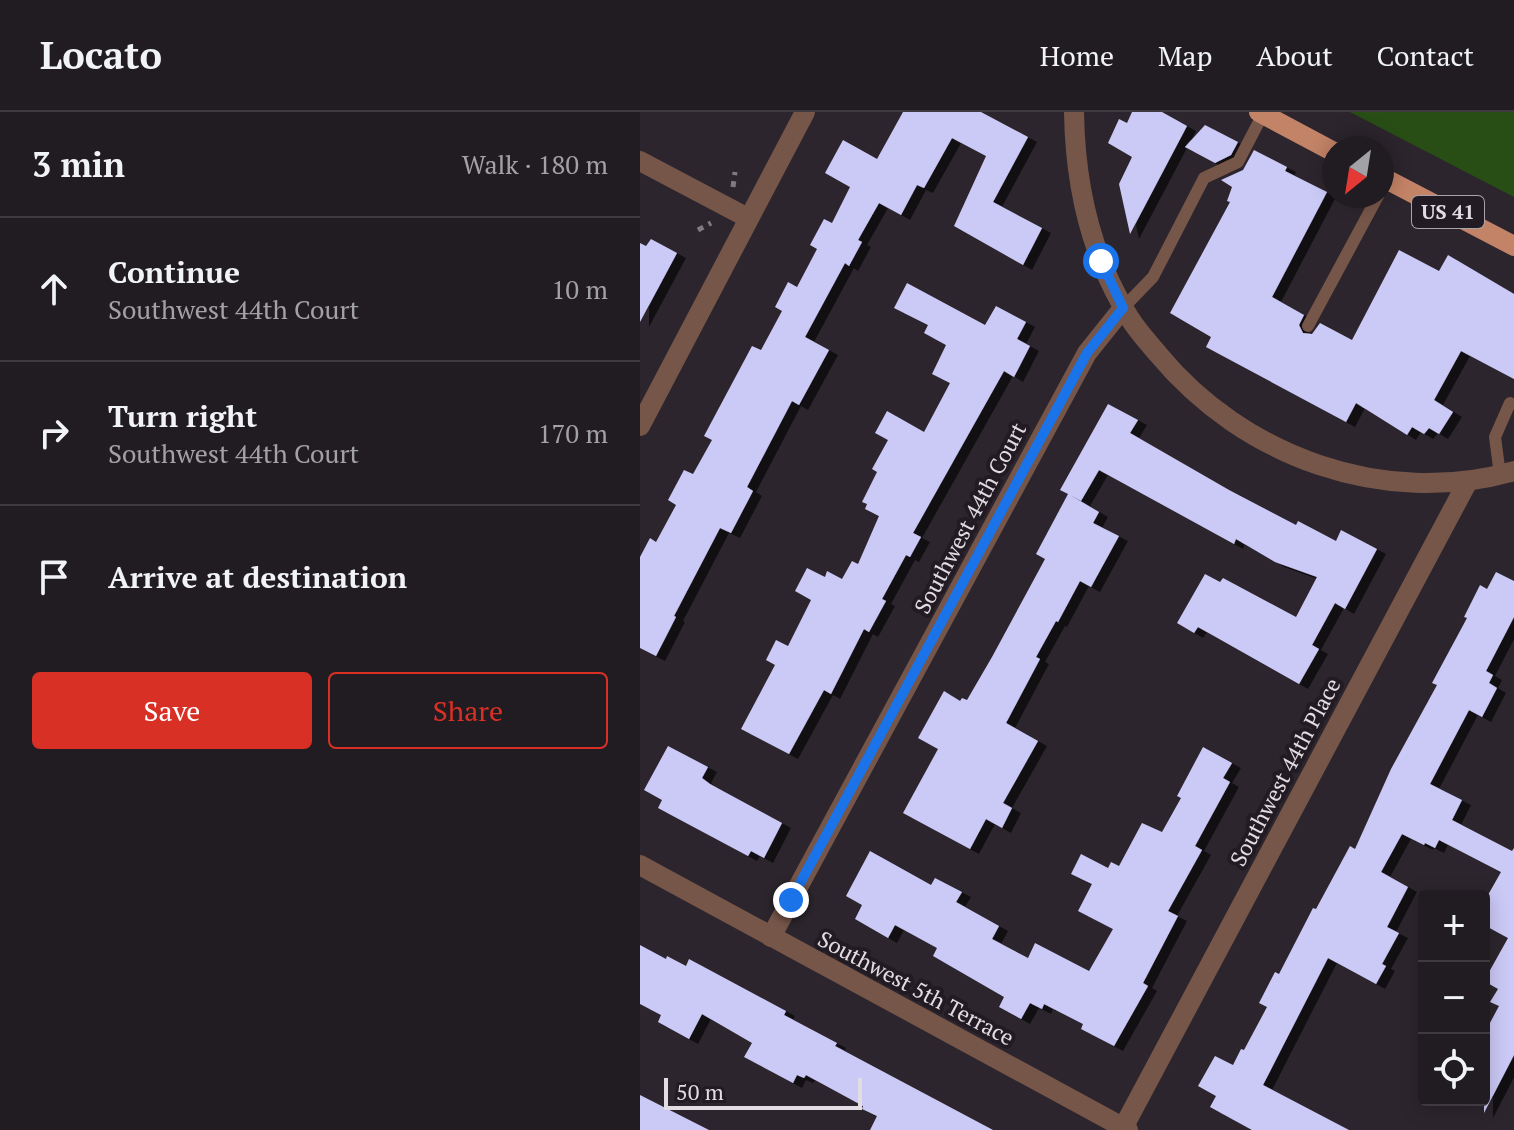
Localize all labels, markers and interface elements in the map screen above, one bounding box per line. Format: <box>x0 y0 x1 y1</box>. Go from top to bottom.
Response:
text: Locato <box>40 30 162 80</box>
text: Home <box>1040 37 1114 74</box>
text: Map <box>1158 37 1212 74</box>
text: About <box>1256 37 1333 74</box>
text: Contact <box>1377 37 1474 74</box>
north arrow <box>1322 136 1394 208</box>
text: 3 min <box>32 142 125 187</box>
text: Walk · 180 m <box>462 147 608 181</box>
road number: US 41 <box>1412 196 1484 228</box>
route start <box>1083 243 1119 279</box>
text: Continue <box>108 252 240 292</box>
icon: ahead <box>32 267 76 311</box>
text: 10 m <box>552 272 608 306</box>
text: Southwest 44th Court <box>108 292 359 326</box>
text: Turn right <box>108 396 257 436</box>
icon: right <box>32 411 76 455</box>
text: 170 m <box>538 416 608 450</box>
street label: Southwest 44th Court <box>907 417 1032 618</box>
text: Southwest 44th Court <box>108 436 359 470</box>
icon: arrive <box>32 555 76 599</box>
text: Arrive at destination <box>108 557 407 597</box>
button: Save <box>32 672 312 749</box>
button: Share <box>328 672 608 749</box>
street label: Southwest 44th Place <box>1223 673 1346 871</box>
route end <box>773 882 809 918</box>
map controls <box>1418 890 1490 1106</box>
button: + <box>1418 890 1490 962</box>
street label: Southwest 5th Terrace <box>813 924 1019 1052</box>
button: − <box>1418 962 1490 1034</box>
button: locate <box>1418 1034 1490 1106</box>
scale bar <box>664 1074 862 1110</box>
text: 50 m <box>676 1077 724 1106</box>

